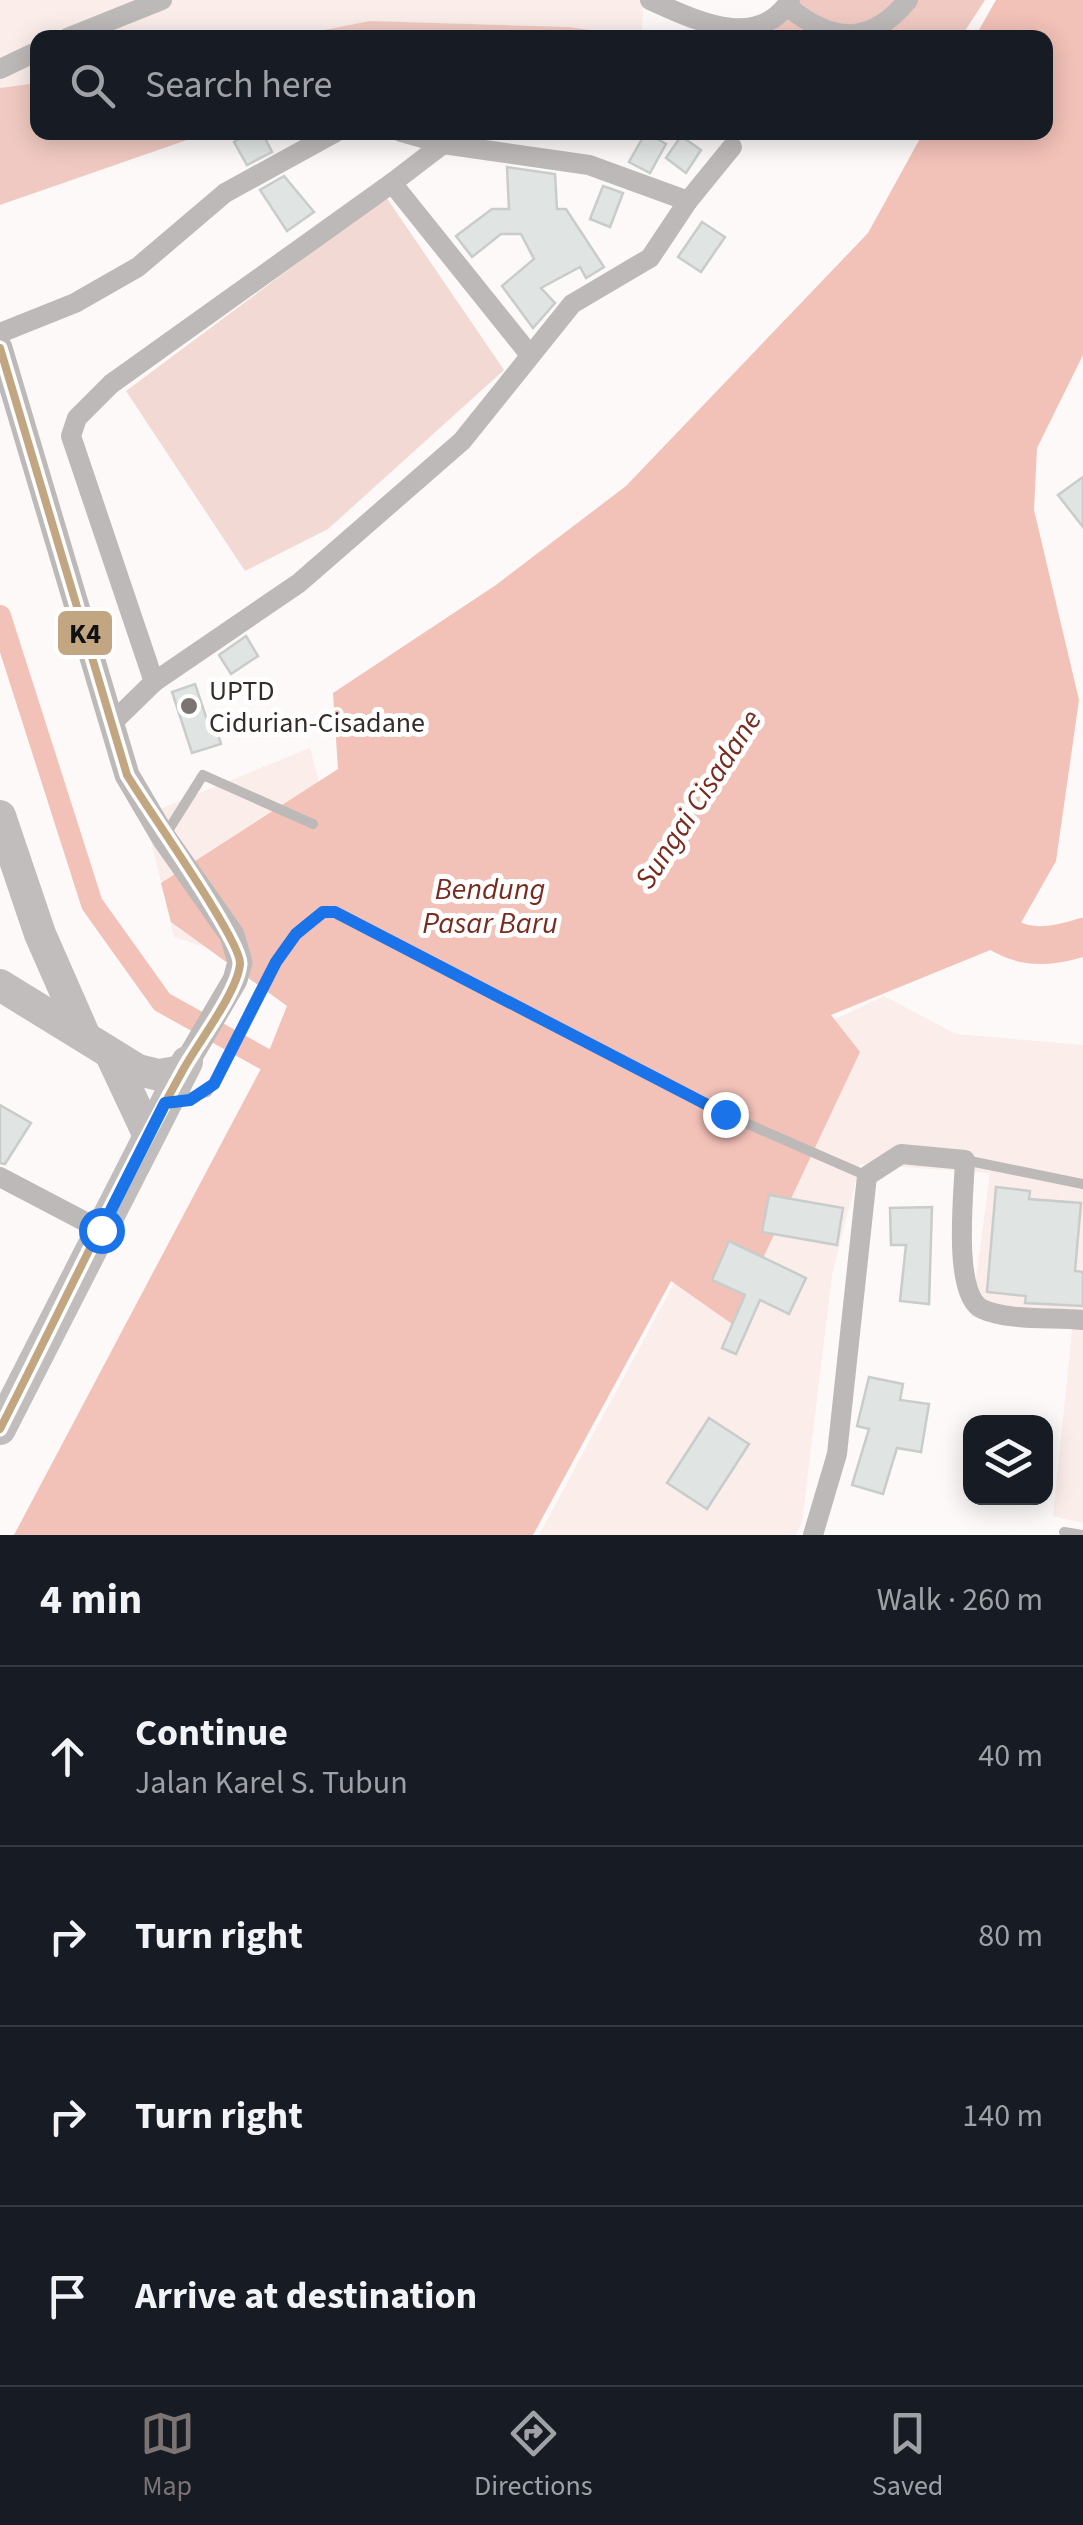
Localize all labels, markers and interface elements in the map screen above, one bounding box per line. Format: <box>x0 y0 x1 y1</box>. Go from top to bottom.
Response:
search box <box>30 30 1053 140</box>
icon: search <box>65 58 120 113</box>
text: Search here <box>145 58 332 112</box>
line badge: K4 <box>56 609 114 657</box>
text: K4 <box>69 614 101 654</box>
place label: UPTD Cidurian-Cisadane <box>209 671 425 743</box>
marker: UPTD Cidurian-Cisadane <box>178 695 200 717</box>
water label: Sungai Cisadane <box>624 701 772 897</box>
water label: Bendung Pasar Baru <box>422 868 558 945</box>
route end <box>703 1092 749 1138</box>
route start <box>79 1208 125 1254</box>
map controls <box>963 1415 1053 1505</box>
button: layers <box>963 1415 1053 1505</box>
text: 4 min <box>40 1570 142 1630</box>
text: Walk · 260 m <box>877 1577 1043 1623</box>
text: Continue <box>135 1706 288 1760</box>
icon: ahead <box>40 1729 95 1784</box>
text: 40 m <box>978 1733 1043 1779</box>
text: Jalan Karel S. Tubun <box>135 1760 408 1806</box>
icon: right <box>40 1909 95 1964</box>
text: Turn right <box>135 1909 303 1963</box>
text: 80 m <box>978 1913 1043 1959</box>
icon: right <box>40 2089 95 2144</box>
text: Turn right <box>135 2089 303 2143</box>
text: 140 m <box>962 2093 1043 2139</box>
icon: arrive <box>40 2269 95 2324</box>
text: Arrive at destination <box>135 2269 477 2323</box>
tab: Map <box>140 2406 195 2506</box>
tab: Directions <box>474 2406 593 2506</box>
tab: Saved <box>872 2406 943 2506</box>

